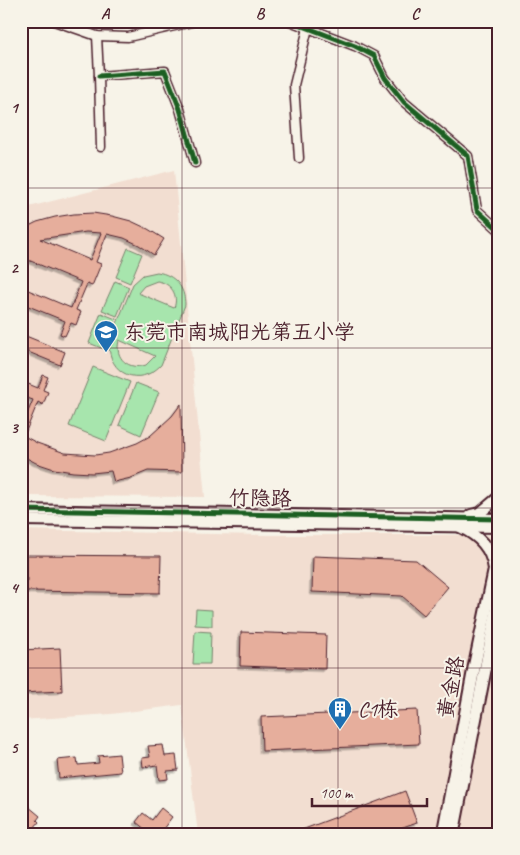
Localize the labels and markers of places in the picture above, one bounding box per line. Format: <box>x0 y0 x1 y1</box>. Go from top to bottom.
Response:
school or university icon: 东莞市南城阳光第五小学 <box>93 319 119 353</box>
place label: 东莞市南城阳光第五小学 <box>124 319 355 345</box>
building icon: C1栋 <box>327 696 353 730</box>
place label: C1栋 <box>358 696 398 722</box>

